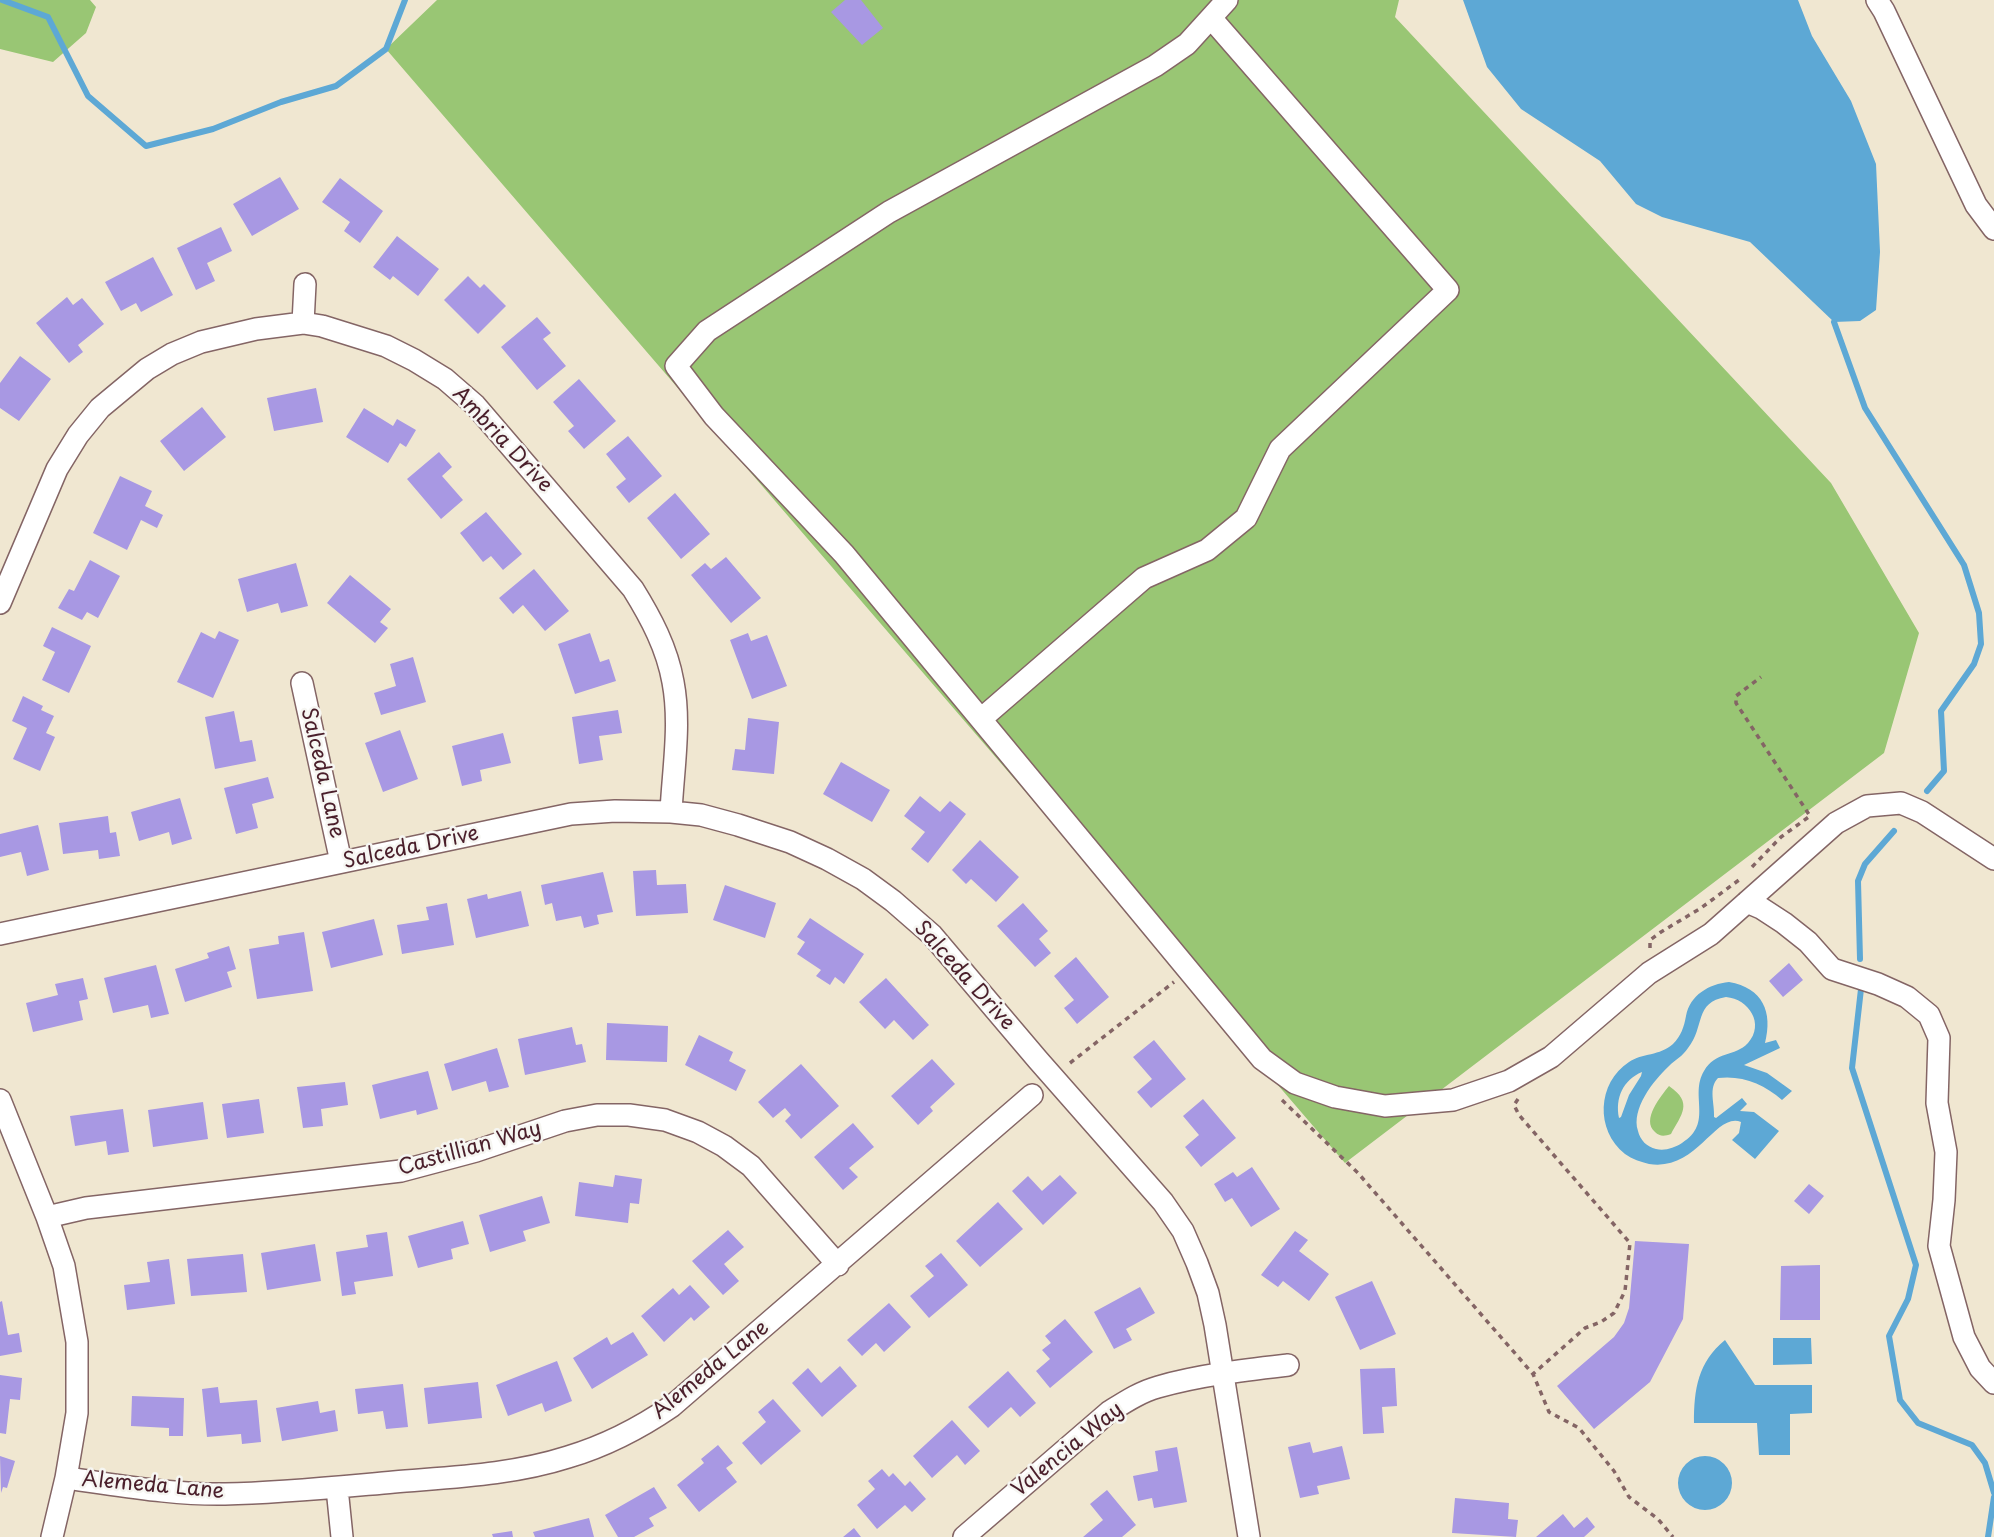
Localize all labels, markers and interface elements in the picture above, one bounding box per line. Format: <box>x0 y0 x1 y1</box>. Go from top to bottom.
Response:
street label: Ambria Drive <box>447 382 557 498</box>
street label: Salceda Lane <box>295 705 349 841</box>
street label: Salceda Drive <box>341 821 481 875</box>
street label: Salceda Drive <box>908 916 1020 1036</box>
street label: Castillian Way <box>396 1117 544 1181</box>
street label: Alemeda Lane <box>648 1315 774 1425</box>
street label: Valencia Way <box>1007 1397 1129 1503</box>
street label: Alemeda Lane <box>81 1467 225 1505</box>

